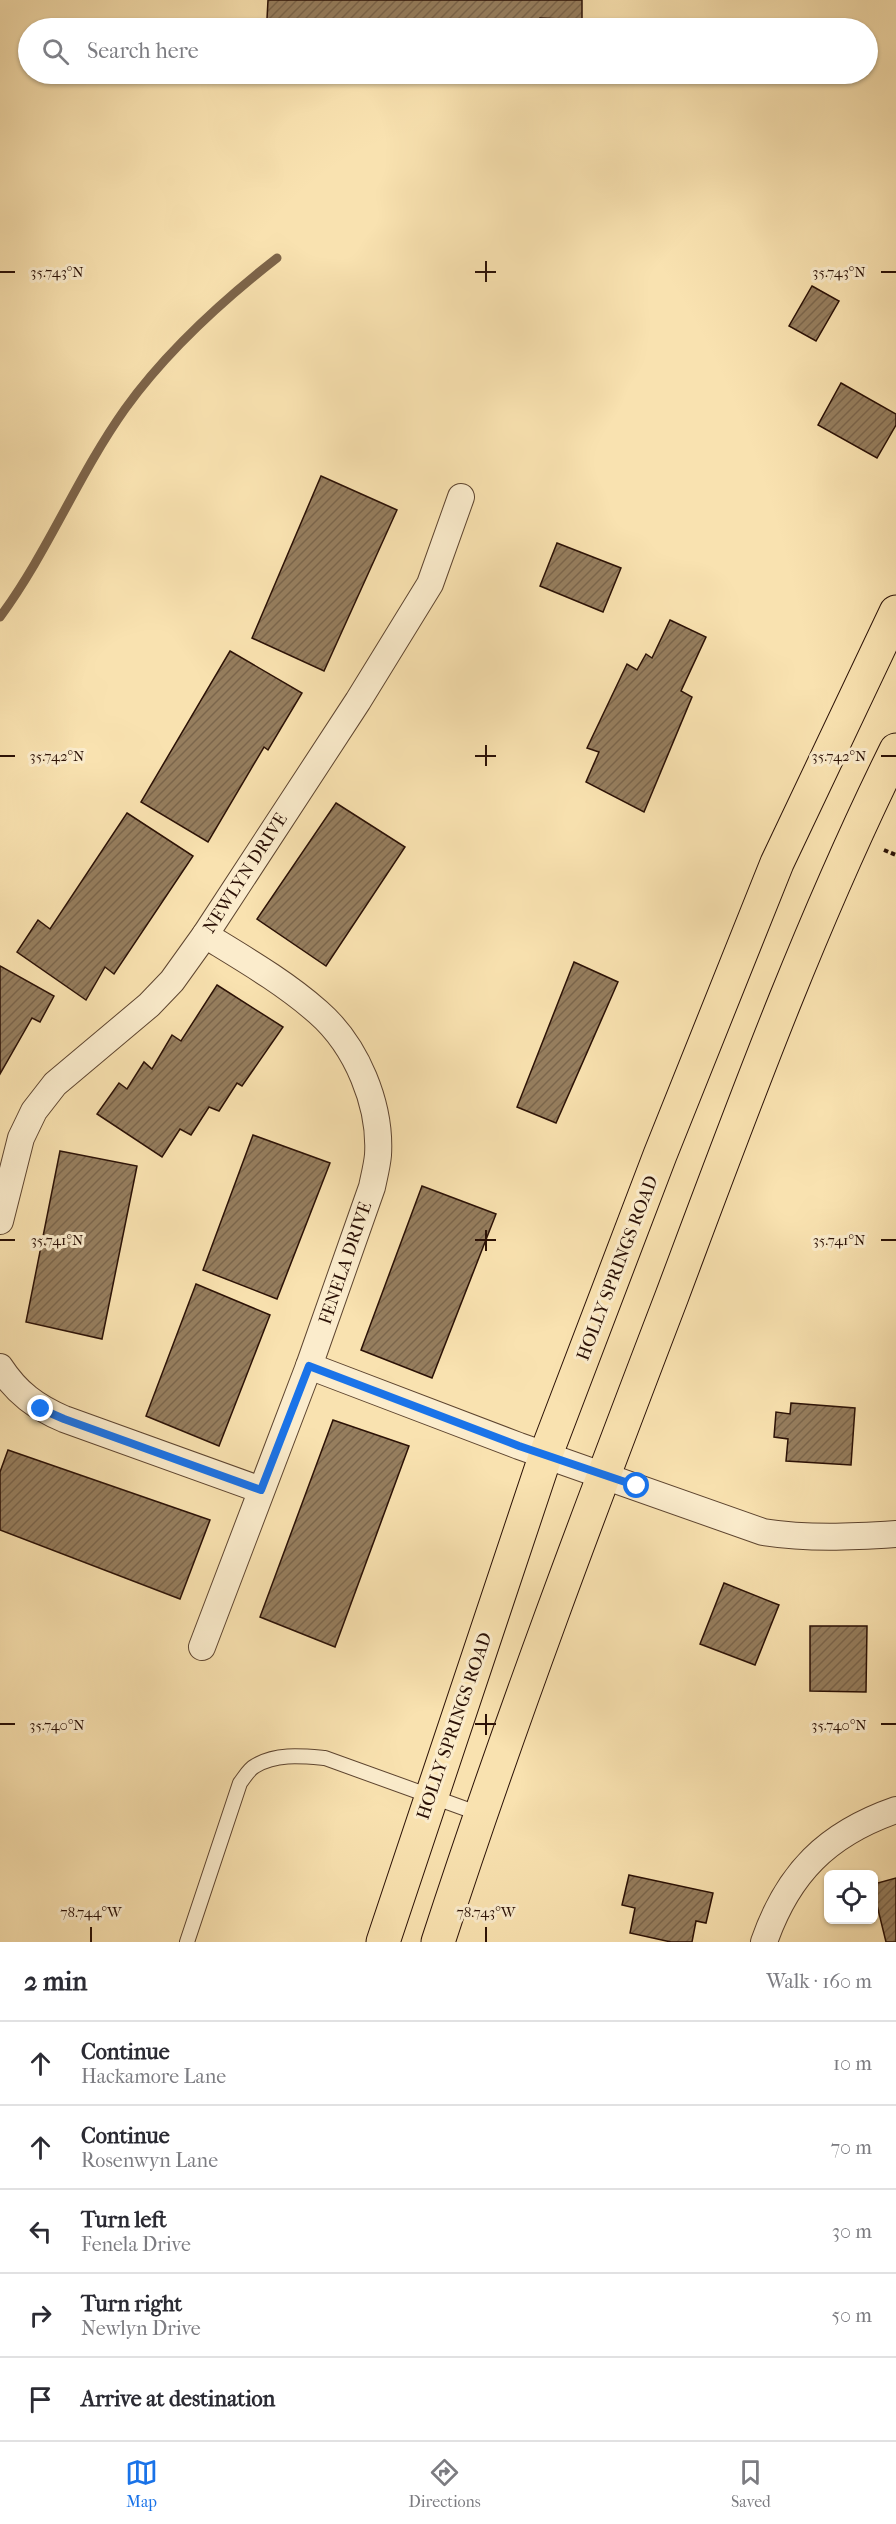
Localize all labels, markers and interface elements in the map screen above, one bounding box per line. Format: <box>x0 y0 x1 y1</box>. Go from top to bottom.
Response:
search box <box>18 18 878 84</box>
icon: search <box>39 35 72 68</box>
text: Search here <box>87 38 199 64</box>
text: 35.743°N <box>30 263 84 281</box>
text: 35.743°N <box>812 263 866 281</box>
text: 35.742°N <box>30 747 85 765</box>
text: 35.742°N <box>812 747 867 765</box>
street label: NEWLYN DRIVE <box>199 809 292 937</box>
street label: HOLLY SPRINGS ROAD <box>572 1173 662 1364</box>
street label: FENELA DRIVE <box>315 1199 376 1327</box>
text: 35.741°N <box>31 1231 84 1249</box>
text: 35.741°N <box>813 1231 866 1249</box>
route end <box>27 1395 53 1421</box>
route start <box>623 1472 649 1498</box>
street label: HOLLY SPRINGS ROAD <box>413 1630 496 1822</box>
text: 35.740°N <box>29 1716 85 1734</box>
text: 35.740°N <box>811 1716 867 1734</box>
map controls <box>824 1870 878 1924</box>
button: locate <box>824 1870 878 1924</box>
text: 78.744°W <box>60 1903 123 1921</box>
text: 78.743°W <box>457 1903 517 1921</box>
text: 2 min <box>24 1966 87 1997</box>
text: Walk · 160 m <box>766 1970 872 1993</box>
text: Continue <box>81 2039 170 2065</box>
icon: ahead <box>24 2047 57 2080</box>
text: 10 m <box>833 2052 872 2075</box>
text: Hackamore Lane <box>81 2065 226 2088</box>
text: Continue <box>81 2123 170 2149</box>
icon: ahead <box>24 2131 57 2164</box>
text: 70 m <box>830 2136 872 2159</box>
text: Rosenwyn Lane <box>81 2149 218 2172</box>
text: Turn left <box>81 2207 167 2233</box>
icon: left <box>24 2215 57 2248</box>
text: 30 m <box>832 2220 872 2243</box>
text: Fenela Drive <box>81 2233 191 2256</box>
text: Turn right <box>81 2291 182 2317</box>
icon: right <box>24 2299 57 2332</box>
text: 50 m <box>831 2304 872 2327</box>
text: Newlyn Drive <box>81 2317 201 2340</box>
icon: arrive <box>24 2383 57 2416</box>
text: Arrive at destination <box>81 2386 275 2412</box>
tab: Map <box>125 2456 158 2511</box>
tab: Directions <box>409 2456 481 2511</box>
tab: Saved <box>731 2456 771 2511</box>

